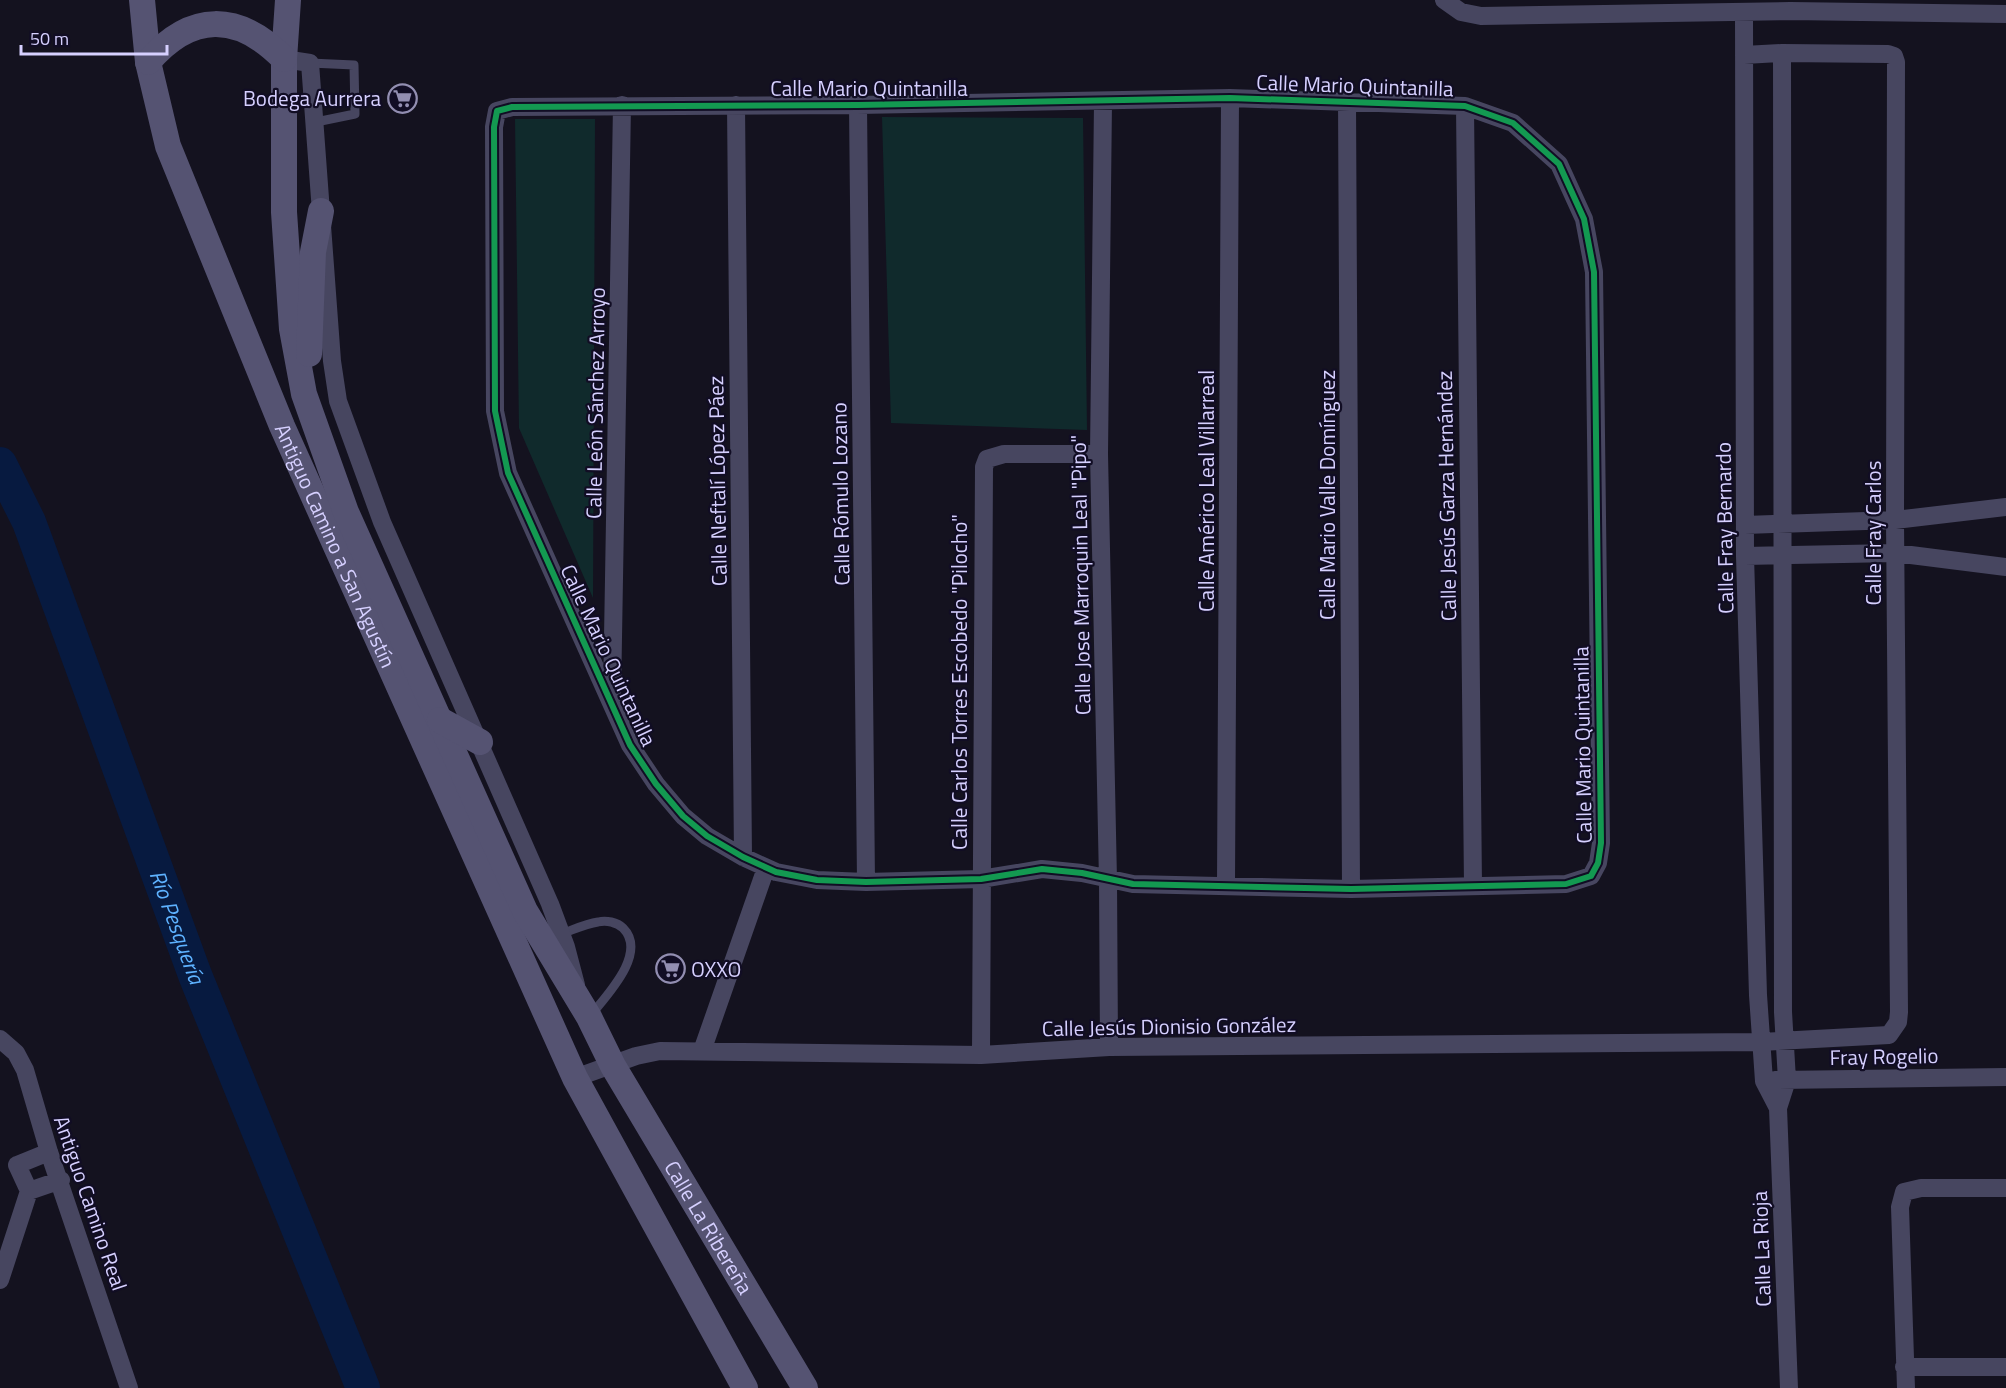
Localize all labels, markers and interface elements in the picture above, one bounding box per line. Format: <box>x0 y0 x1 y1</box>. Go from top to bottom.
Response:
scale bar <box>21 18 166 56</box>
text: 50 m <box>30 25 69 52</box>
street label: Calle Mario Quintanilla <box>1256 66 1455 104</box>
street label: Calle Mario Quintanilla <box>770 72 968 104</box>
place label: Bodega Aurrera <box>243 82 381 114</box>
supermarket icon: Bodega Aurrera <box>386 82 418 114</box>
street label: Calle León Sánchez Arroyo <box>577 287 613 519</box>
street label: Calle Américo Leal Villarreal <box>1190 370 1222 612</box>
street label: Calle Mario Valle Domínguez <box>1311 370 1343 620</box>
street label: Calle Jesús Garza Hernández <box>1428 371 1464 621</box>
street label: Calle Neftalí López Páez <box>699 376 735 586</box>
street label: Calle Rómulo Lozano <box>822 402 858 586</box>
street label: Antiguo Camino a San Agustín <box>267 418 405 673</box>
street label: Calle Jose Marroquin Leal "Pipo" <box>1062 435 1098 715</box>
street label: Calle Fray Bernardo <box>1707 442 1741 614</box>
street label: Calle Fray Carlos <box>1857 461 1889 605</box>
street label: Calle Carlos Torres Escobedo "Pilocho" <box>943 514 975 850</box>
street label: Calle Mario Quintanilla <box>553 559 665 752</box>
street label: Calle Mario Quintanilla <box>1564 646 1600 844</box>
water label: Río Pesquería <box>141 865 215 991</box>
supermarket icon: OXXO <box>654 953 686 985</box>
place label: OXXO <box>691 953 741 985</box>
street label: Calle Jesús Dionisio González <box>1042 1008 1296 1044</box>
street label: Fray Rogelio <box>1829 1039 1939 1073</box>
street label: Antiguo Camino Real <box>46 1111 136 1295</box>
street label: Calle La Ribereña <box>657 1154 762 1300</box>
street label: Calle La Rioja <box>1743 1190 1779 1307</box>

